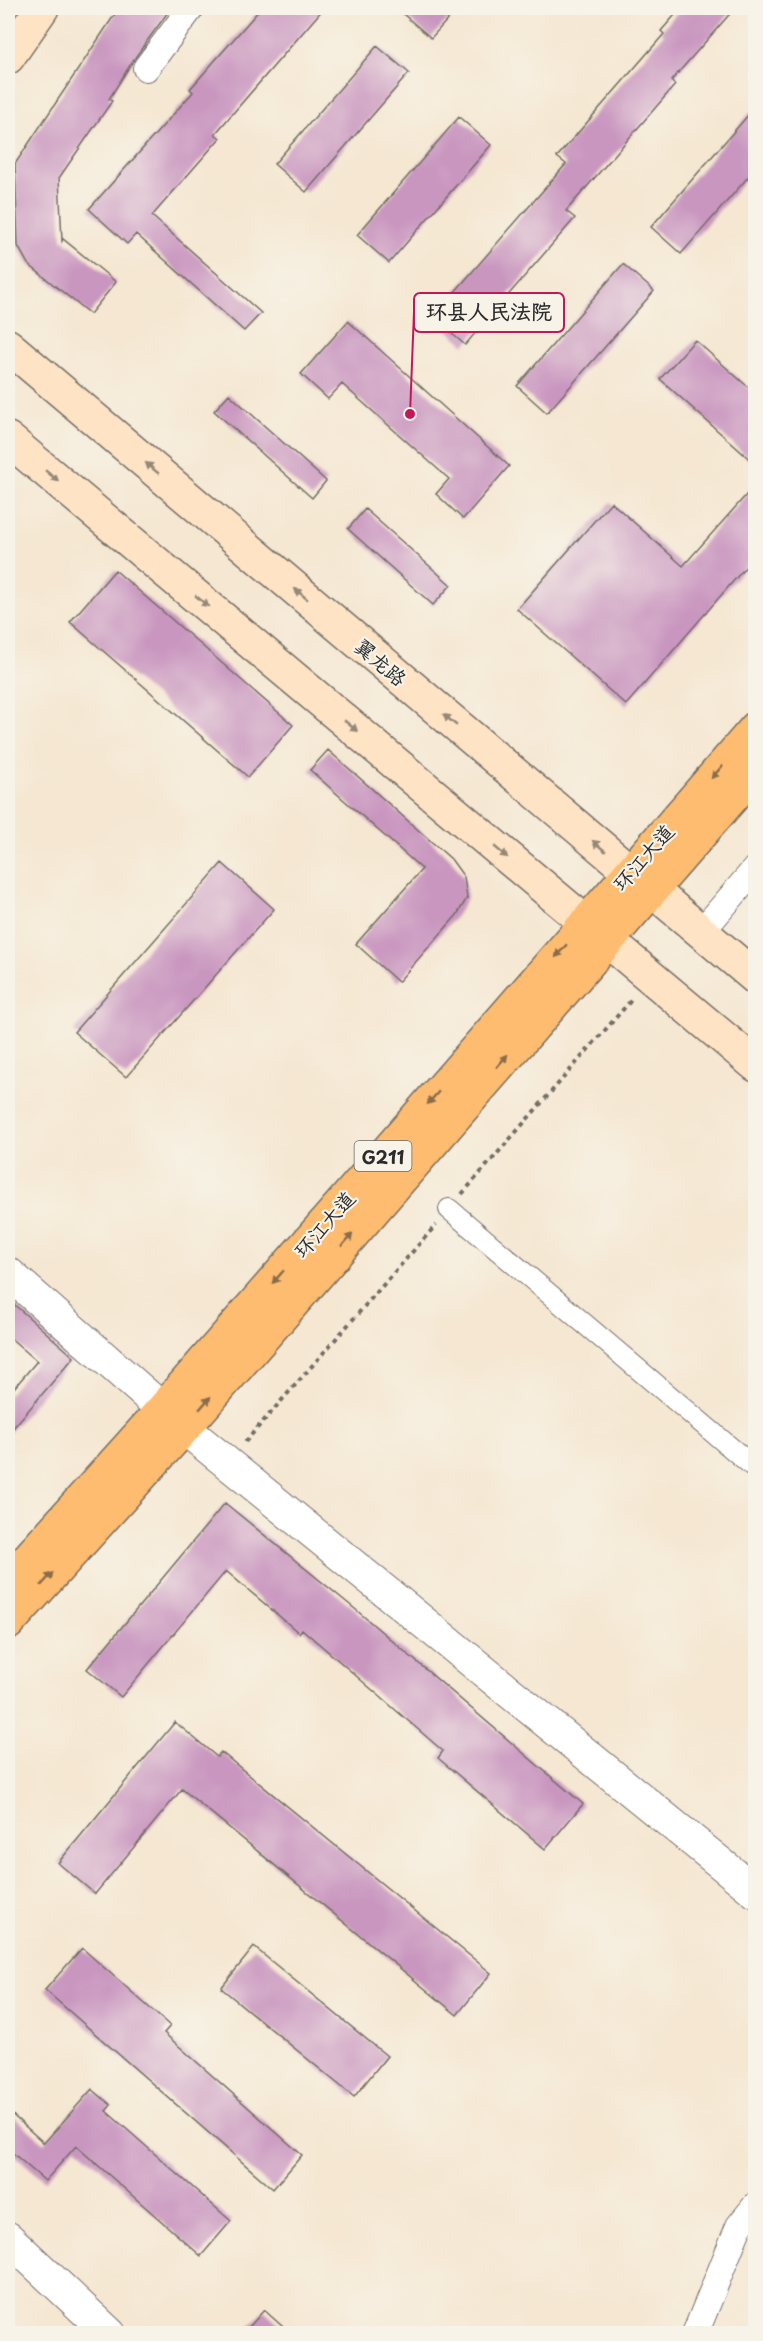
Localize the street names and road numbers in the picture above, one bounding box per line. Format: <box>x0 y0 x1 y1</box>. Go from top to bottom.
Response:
street label: 翼龙路 <box>348 631 414 693</box>
street label: 环江大道 <box>605 817 681 897</box>
road number: G211 <box>354 1141 412 1171</box>
street label: 环江大道 <box>286 1184 362 1264</box>

